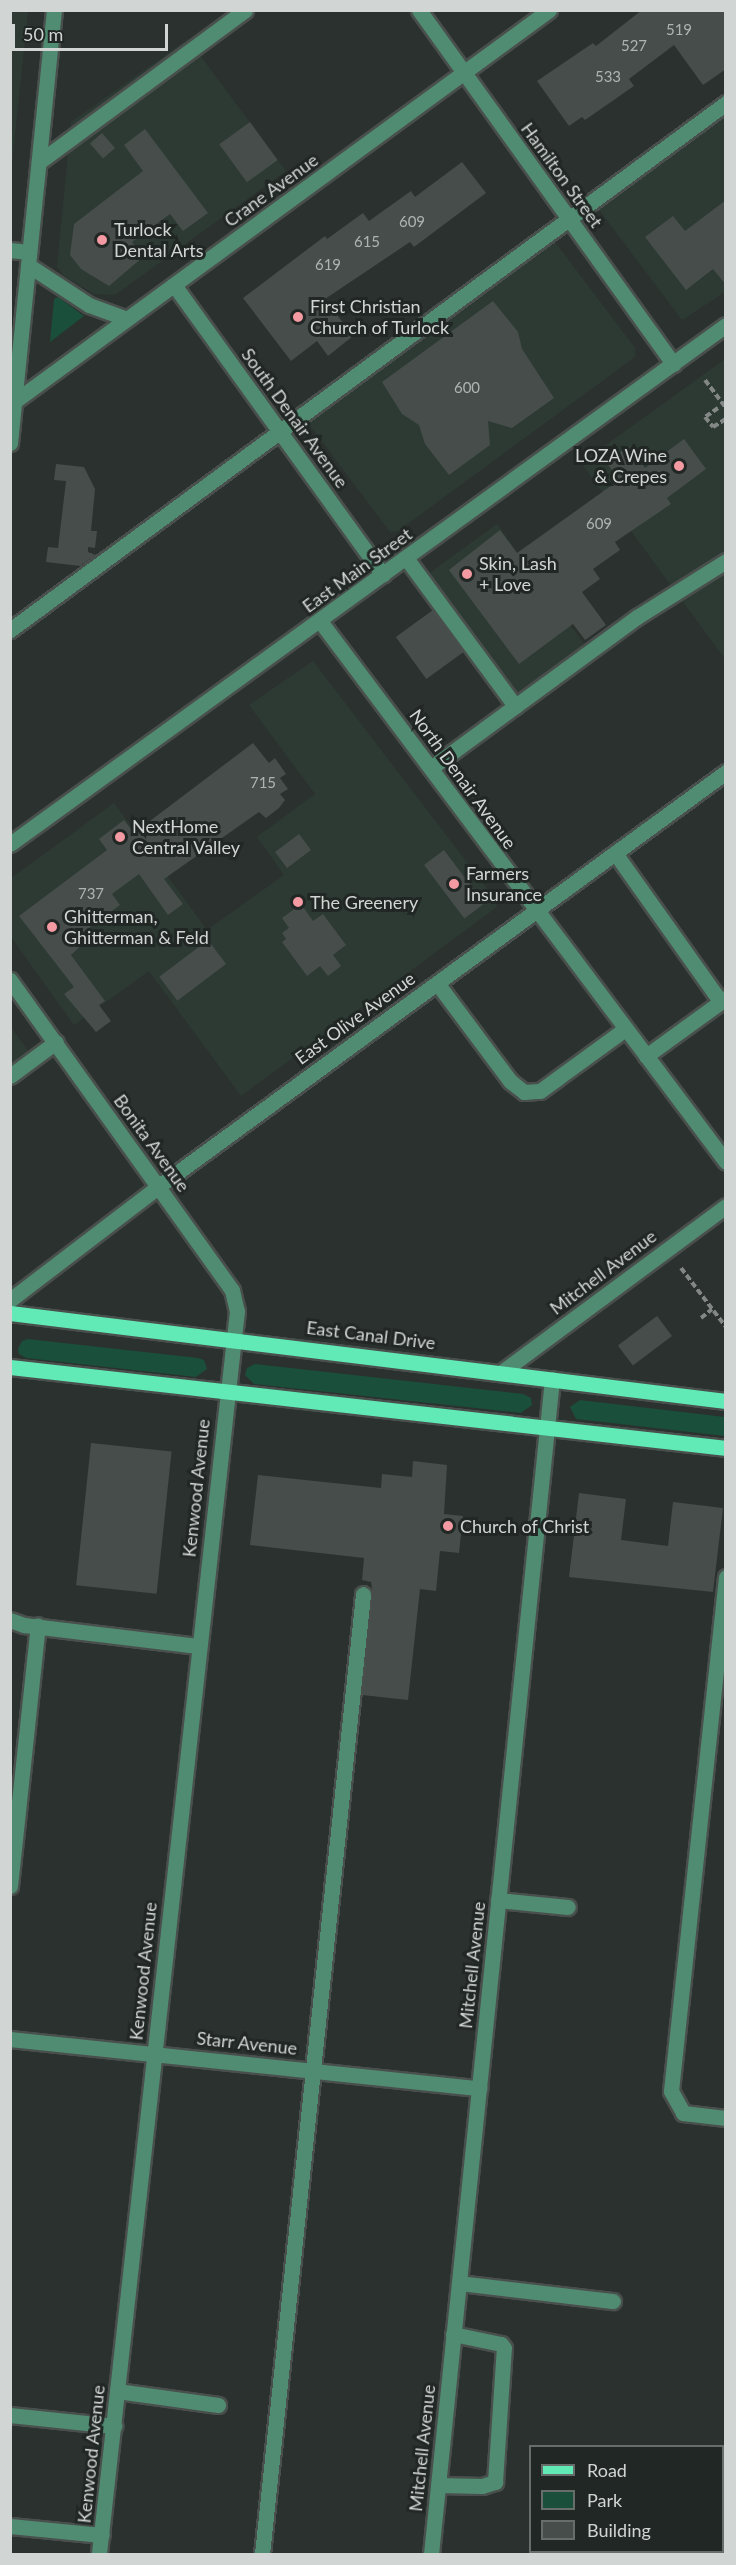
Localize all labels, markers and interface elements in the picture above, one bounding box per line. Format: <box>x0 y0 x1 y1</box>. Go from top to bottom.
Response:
scale bar <box>15 12 171 50</box>
house number: 519 <box>666 21 692 39</box>
text: 50 m <box>23 23 63 45</box>
house number: 527 <box>621 37 647 55</box>
house number: 533 <box>595 68 621 86</box>
street label: Hamilton Street <box>517 118 607 232</box>
street label: Crane Avenue <box>220 149 322 231</box>
house number: 609 <box>399 213 425 231</box>
place label: Turlock Dental Arts <box>114 219 204 262</box>
marker: Turlock Dental Arts <box>95 233 109 247</box>
house number: 615 <box>354 233 380 251</box>
house number: 619 <box>315 256 341 274</box>
place label: First Christian Church of Turlock <box>310 296 450 338</box>
marker: First Christian Church of Turlock <box>291 310 305 324</box>
street label: South Denair Avenue <box>237 344 353 492</box>
house number: 600 <box>454 379 480 397</box>
place label: LOZA Wine & Crepes <box>574 445 667 488</box>
marker: LOZA Wine & Crepes <box>672 459 686 473</box>
house number: 609 <box>586 515 612 533</box>
street label: East Main Street <box>298 523 416 617</box>
place label: Skin, Lash + Love <box>479 553 557 596</box>
marker: Skin, Lash + Love <box>460 567 474 581</box>
street label: North Denair Avenue <box>405 705 521 853</box>
house number: 715 <box>250 774 276 792</box>
place label: NextHome Central Valley <box>132 816 241 858</box>
marker: NextHome Central Valley <box>113 830 127 844</box>
place label: Farmers Insurance <box>466 863 542 906</box>
marker: Farmers Insurance <box>447 877 461 891</box>
house number: 737 <box>78 885 104 903</box>
place label: The Greenery <box>310 891 418 913</box>
marker: The Greenery <box>291 895 305 909</box>
place label: Ghitterman, Ghitterman & Feld <box>64 906 209 948</box>
marker: Ghitterman, Ghitterman & Feld <box>45 920 59 934</box>
street label: East Olive Avenue <box>291 967 419 1069</box>
street label: Bonita Avenue <box>109 1090 195 1196</box>
street label: Mitchell Avenue <box>545 1225 661 1319</box>
street label: East Canal Drive <box>305 1316 437 1354</box>
street label: Kenwood Avenue <box>178 1418 214 1558</box>
place label: Church of Christ <box>460 1515 590 1537</box>
marker: Church of Christ <box>441 1519 455 1533</box>
street label: Mitchell Avenue <box>455 1900 489 2030</box>
street label: Kenwood Avenue <box>125 1901 161 2041</box>
street label: Starr Avenue <box>195 2027 299 2059</box>
street label: Mitchell Avenue <box>405 2383 439 2513</box>
street label: Kenwood Avenue <box>73 2384 109 2524</box>
legend <box>529 2445 724 2553</box>
text: Road <box>587 2459 627 2481</box>
text: Park <box>587 2489 622 2511</box>
text: Building <box>587 2519 651 2541</box>

